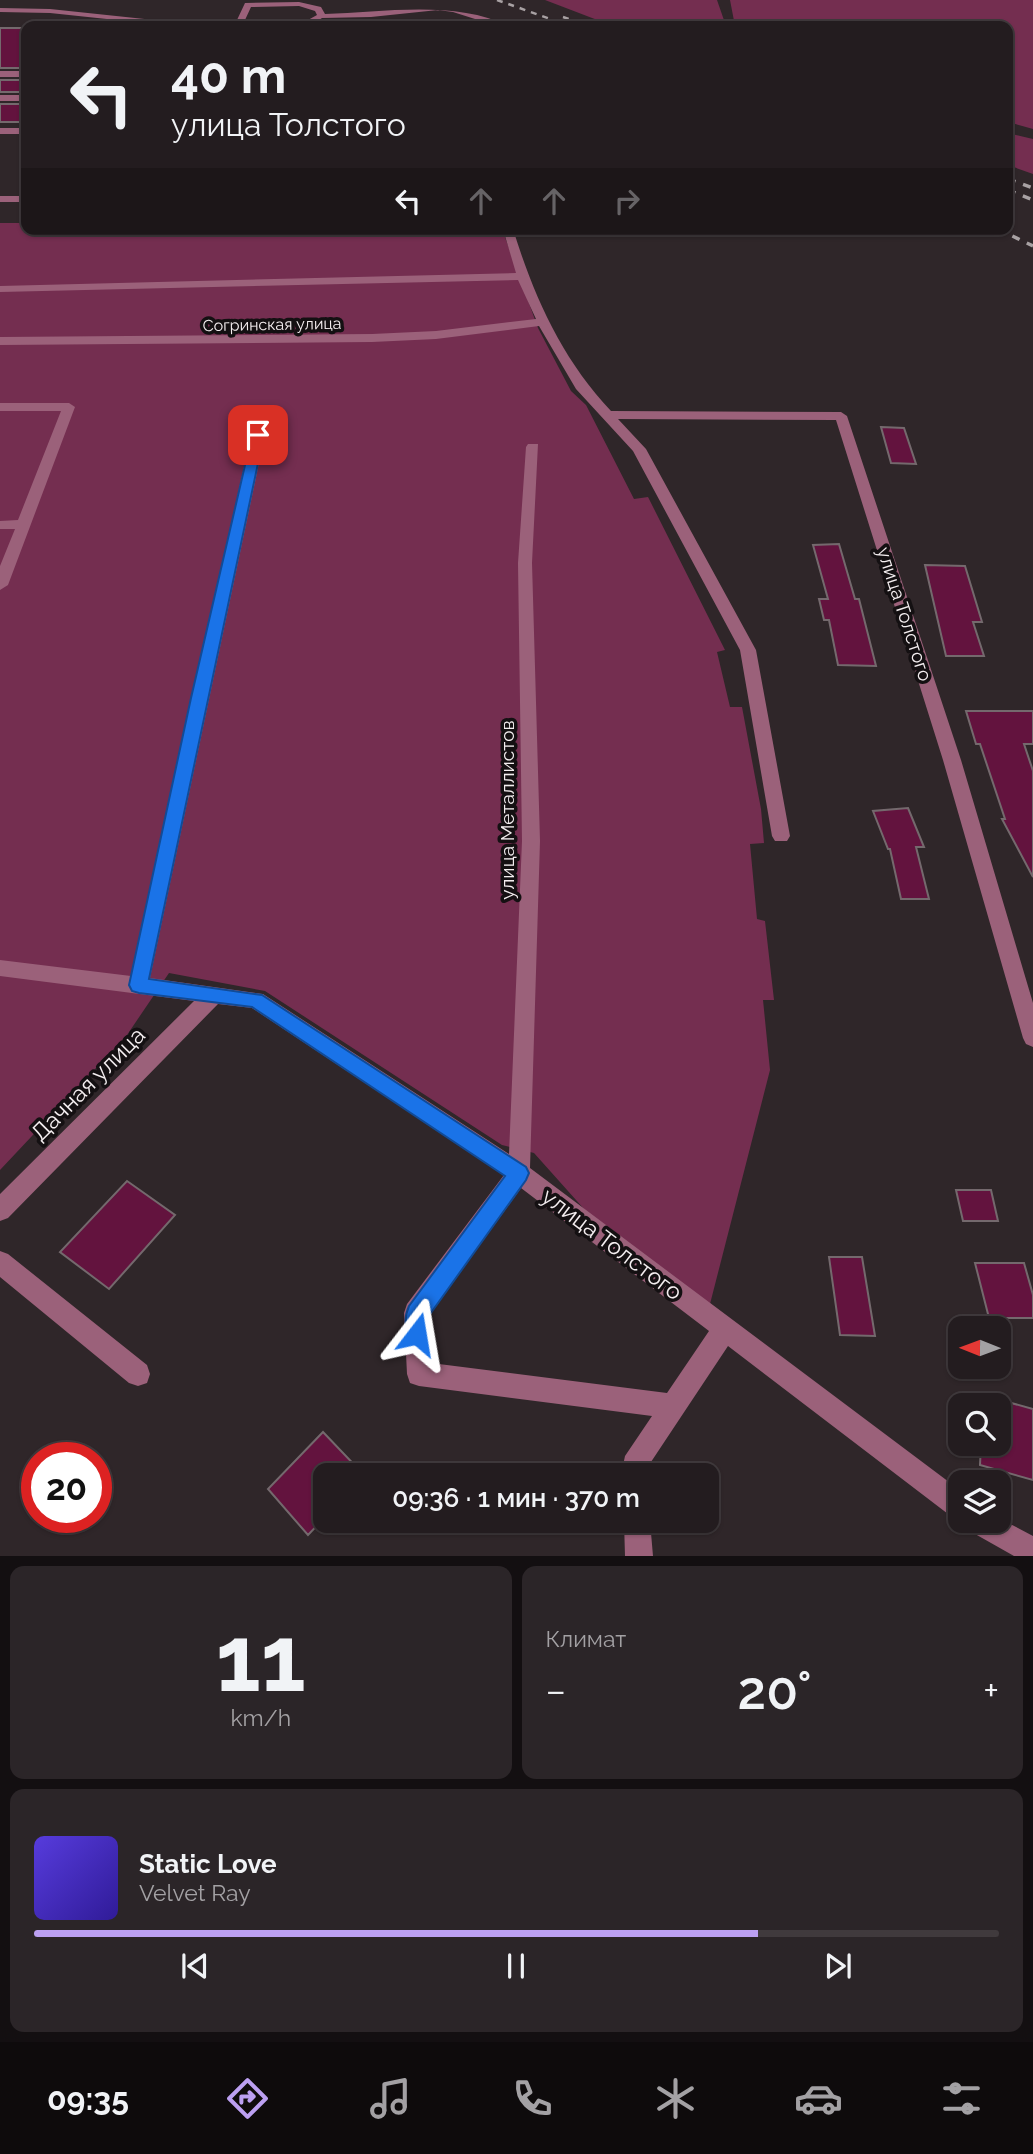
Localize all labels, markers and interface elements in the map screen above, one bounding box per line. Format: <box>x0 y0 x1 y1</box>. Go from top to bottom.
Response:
text: 40 m <box>171 47 286 104</box>
icon: left <box>56 49 147 140</box>
text: улица Толстого <box>171 106 406 143</box>
icon: left <box>389 182 427 220</box>
icon: ahead <box>462 182 500 220</box>
icon: ahead <box>535 182 573 220</box>
icon: right <box>608 182 646 220</box>
street label: Согринская улица <box>203 314 341 335</box>
pin <box>228 405 288 465</box>
icon: arrive <box>239 416 277 454</box>
street label: улица Толстого <box>873 544 937 684</box>
street label: улица Металлистов <box>496 720 518 900</box>
street label: Дачная улица <box>25 1021 150 1146</box>
street label: улица Толстого <box>537 1182 688 1305</box>
position arrow <box>380 1297 454 1371</box>
north arrow <box>948 1316 1012 1379</box>
map controls <box>948 1316 1011 1533</box>
button: search <box>948 1393 1011 1456</box>
speed limit sign: 20 <box>21 1442 112 1533</box>
button: layers <box>948 1470 1011 1533</box>
text: 09:36 · 1 мин · 370 m <box>392 1483 640 1513</box>
text: 11 <box>216 1605 306 1712</box>
text: Климат <box>546 1625 626 1652</box>
text: 20° <box>738 1660 812 1721</box>
text: − <box>546 1668 566 1713</box>
text: + <box>983 1668 999 1713</box>
text: km/h <box>230 1704 291 1731</box>
text: Static Love <box>139 1849 277 1879</box>
text: Velvet Ray <box>139 1879 251 1906</box>
icon: previous <box>176 1947 214 1985</box>
icon: pause <box>497 1947 535 1985</box>
icon: next <box>819 1947 857 1985</box>
icon: directions <box>223 2074 272 2123</box>
icon: music <box>366 2074 415 2123</box>
icon: phone <box>508 2074 557 2123</box>
icon: climate <box>651 2074 700 2123</box>
icon: car <box>794 2074 843 2123</box>
icon: filters <box>937 2074 986 2123</box>
text: 09:35 <box>47 2080 129 2117</box>

